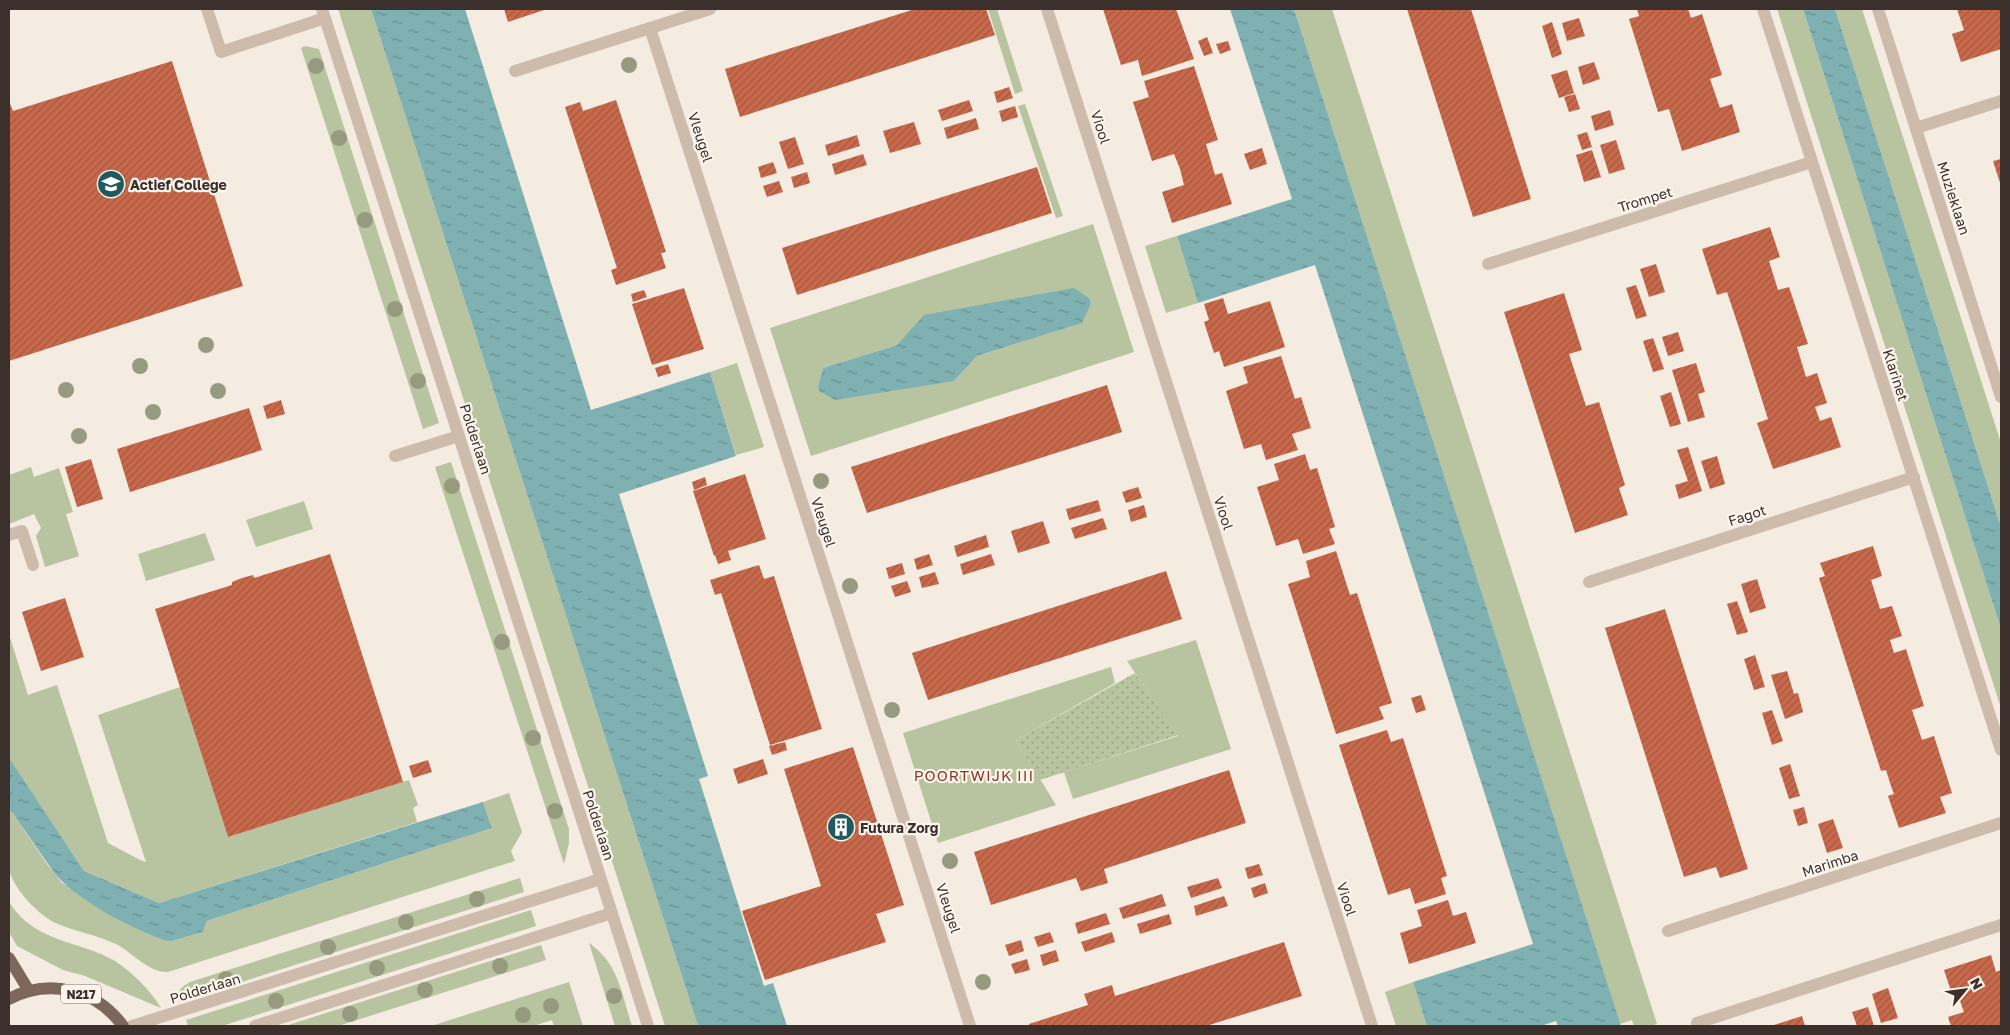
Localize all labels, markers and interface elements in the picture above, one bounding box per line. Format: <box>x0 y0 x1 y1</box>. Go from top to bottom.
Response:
street label: Viool <box>1088 108 1114 146</box>
street label: Vleugel <box>685 110 717 164</box>
street label: Muzieklaan <box>1934 159 1974 237</box>
school or university icon: Actief College <box>96 169 126 199</box>
place label: Actief College <box>130 176 227 193</box>
street label: Trompet <box>1616 183 1674 215</box>
street label: Klarinet <box>1880 347 1912 403</box>
street label: Polderlaan <box>457 402 495 476</box>
street label: Viool <box>1211 494 1237 532</box>
street label: Vleugel <box>808 495 840 549</box>
street label: Fagot <box>1726 501 1768 529</box>
district label: POORTWIJK III <box>914 766 1034 784</box>
street label: Polderlaan <box>580 788 618 862</box>
building icon: Futura Zorg <box>826 812 856 842</box>
place label: Futura Zorg <box>860 819 938 836</box>
street label: Marimba <box>1800 846 1860 880</box>
street label: Viool <box>1334 880 1360 918</box>
street label: Vleugel <box>933 881 965 935</box>
north arrow <box>1940 965 1990 1015</box>
street label: Polderlaan <box>168 969 242 1007</box>
text: N <box>1967 975 1987 992</box>
road number: N217 <box>61 984 101 1004</box>

